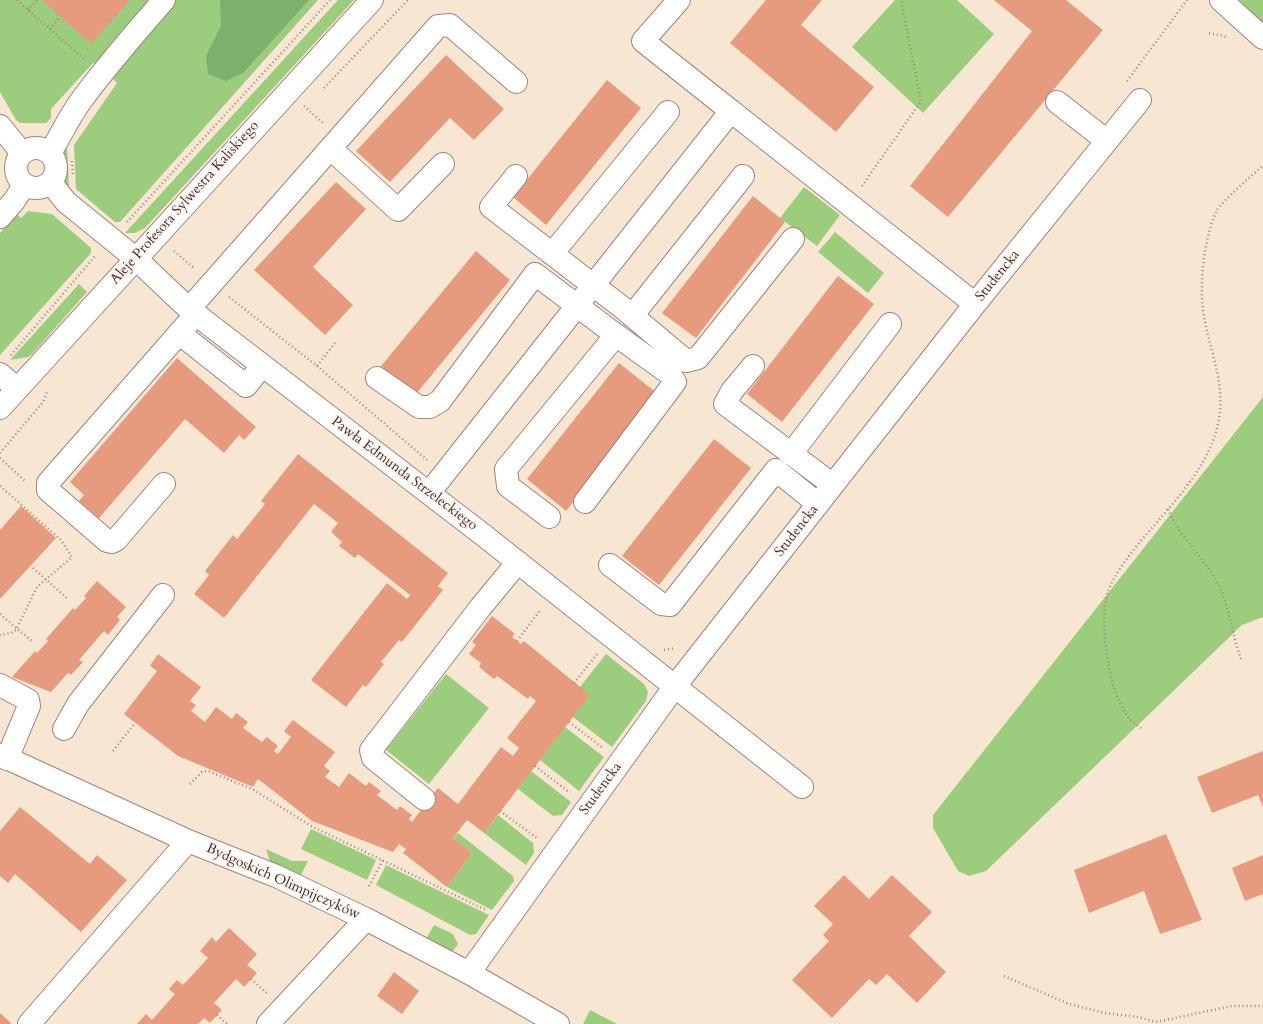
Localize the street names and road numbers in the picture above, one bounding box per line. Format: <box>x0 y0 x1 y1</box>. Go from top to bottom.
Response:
street label: Aleje Profesora Sylwestra Kaliskiego <box>107 118 263 288</box>
street label: Studencka <box>972 247 1024 305</box>
street label: Pawła Edmunda Strzeleckiego <box>328 414 480 534</box>
street label: Studencka <box>772 502 822 560</box>
street label: Studencka <box>576 759 626 819</box>
street label: Bydgoskich Olimpijczyków <box>203 840 363 924</box>

